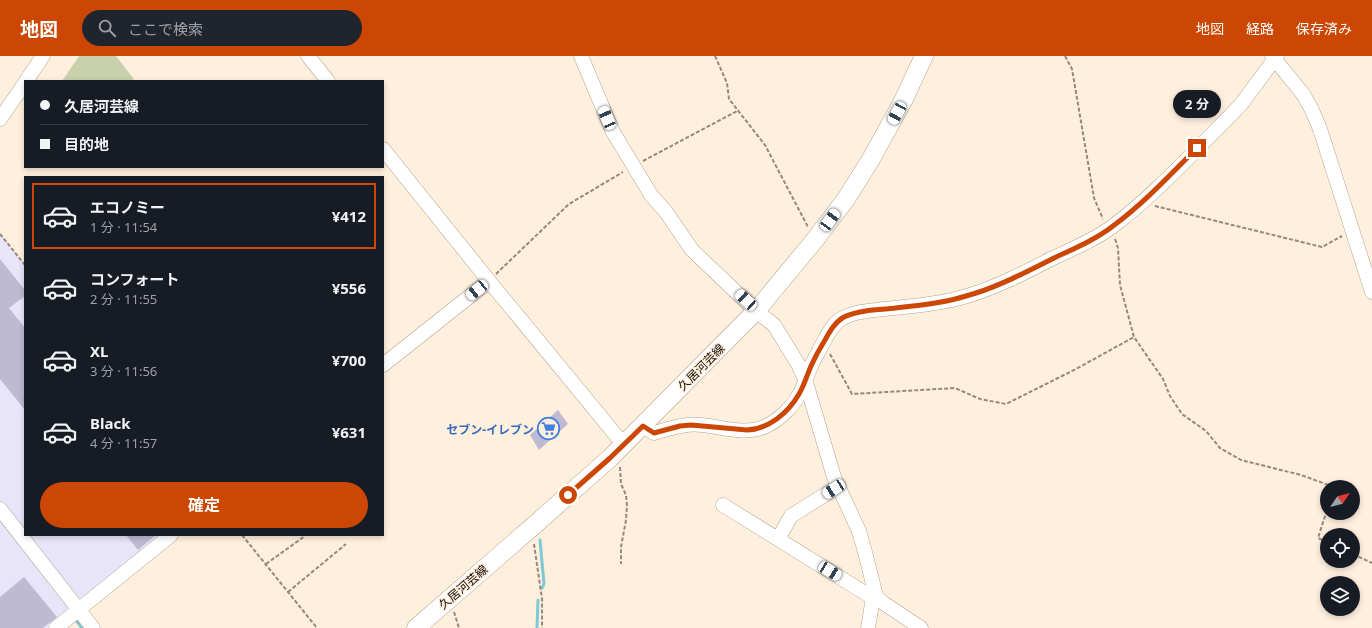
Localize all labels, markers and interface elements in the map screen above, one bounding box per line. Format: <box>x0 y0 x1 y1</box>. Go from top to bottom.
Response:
search box <box>82 10 362 46</box>
text: 地図 <box>20 16 58 42</box>
icon: search <box>96 17 118 39</box>
text: ここで検索 <box>128 19 203 39</box>
text: 地図 <box>1196 19 1224 38</box>
text: 経路 <box>1246 19 1274 38</box>
text: 保存済み <box>1296 19 1352 38</box>
callout: 2 分 <box>1173 90 1221 118</box>
text: 2 分 <box>1185 95 1209 113</box>
text: 久居河芸線 <box>64 96 139 116</box>
car <box>886 100 908 126</box>
car <box>597 105 617 131</box>
text: 目的地 <box>64 134 109 154</box>
route end <box>1188 139 1206 157</box>
text: エコノミー <box>90 197 165 217</box>
icon: car <box>42 198 78 234</box>
text: ¥412 <box>332 206 366 226</box>
car <box>818 207 842 233</box>
text: 1 分 · 11:54 <box>90 218 157 236</box>
text: コンフォート <box>90 269 180 289</box>
icon: car <box>42 270 78 306</box>
text: ¥556 <box>332 278 366 298</box>
car <box>464 278 490 302</box>
car <box>733 287 759 313</box>
text: 2 分 · 11:55 <box>90 290 157 308</box>
street label: 久居河芸線 <box>674 340 728 394</box>
text: XL <box>90 341 108 361</box>
icon: car <box>42 342 78 378</box>
text: ¥700 <box>332 350 366 370</box>
text: 3 分 · 11:56 <box>90 362 157 380</box>
text: Black <box>90 413 130 433</box>
icon: car <box>42 414 78 450</box>
supermarket icon: セブン-イレブン <box>536 416 562 442</box>
place label: セブン-イレブン <box>446 421 534 438</box>
text: ¥631 <box>332 422 366 442</box>
text: 4 分 · 11:57 <box>90 434 157 452</box>
car <box>821 477 847 501</box>
north arrow <box>1320 480 1360 520</box>
map controls <box>1320 480 1360 616</box>
button: 確定 <box>40 482 368 528</box>
route start <box>559 486 577 504</box>
button: locate <box>1320 528 1360 568</box>
car <box>817 560 843 582</box>
street label: 久居河芸線 <box>435 561 491 613</box>
button: layers <box>1320 576 1360 616</box>

